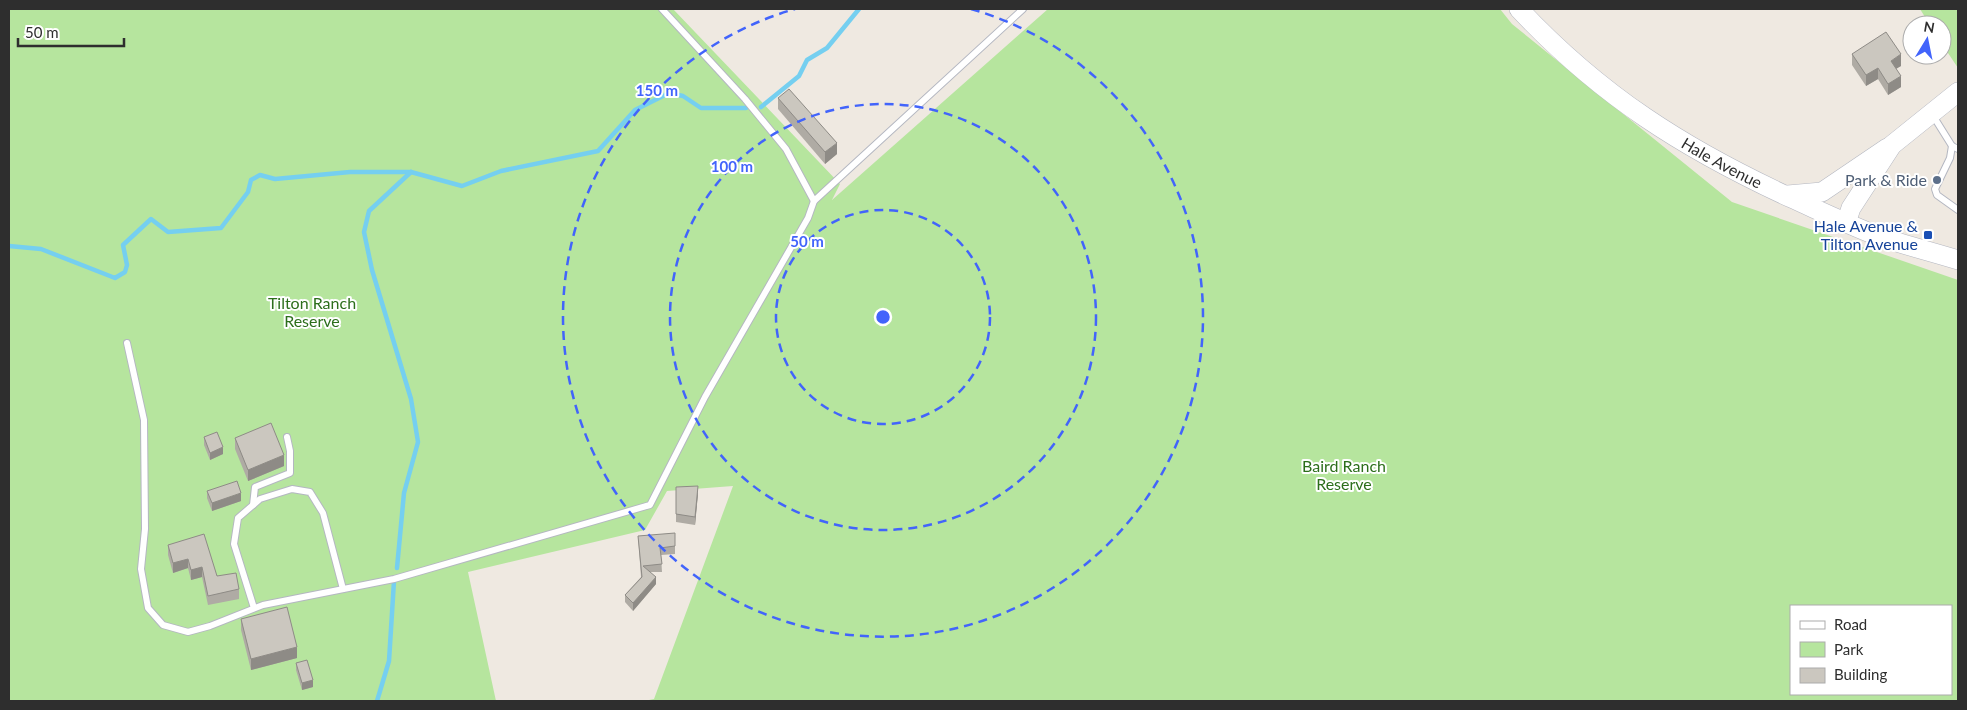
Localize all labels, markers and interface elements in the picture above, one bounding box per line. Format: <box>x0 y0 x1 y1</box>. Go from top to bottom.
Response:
scale bar <box>18 15 124 47</box>
north arrow <box>1902 15 1952 65</box>
text: N <box>1923 17 1936 36</box>
text: 50 m <box>25 23 59 41</box>
text: 150 m <box>636 81 678 99</box>
street label: Hale Avenue <box>1678 133 1765 192</box>
text: 100 m <box>711 157 753 175</box>
place label: Park & Ride <box>1845 170 1927 189</box>
marker: Park & Ride <box>1931 174 1943 186</box>
place label: Hale Avenue & Tilton Avenue <box>1814 216 1919 253</box>
marker: Hale Avenue & Tilton Avenue <box>1922 229 1934 241</box>
text: 50 m <box>790 232 824 250</box>
park label: Tilton Ranch Reserve <box>268 293 356 330</box>
centre of rings <box>874 308 892 326</box>
park label: Baird Ranch Reserve <box>1302 456 1386 493</box>
legend <box>1790 605 1952 695</box>
text: Road <box>1834 615 1867 633</box>
text: Park <box>1834 640 1864 658</box>
text: Building <box>1834 665 1887 683</box>

